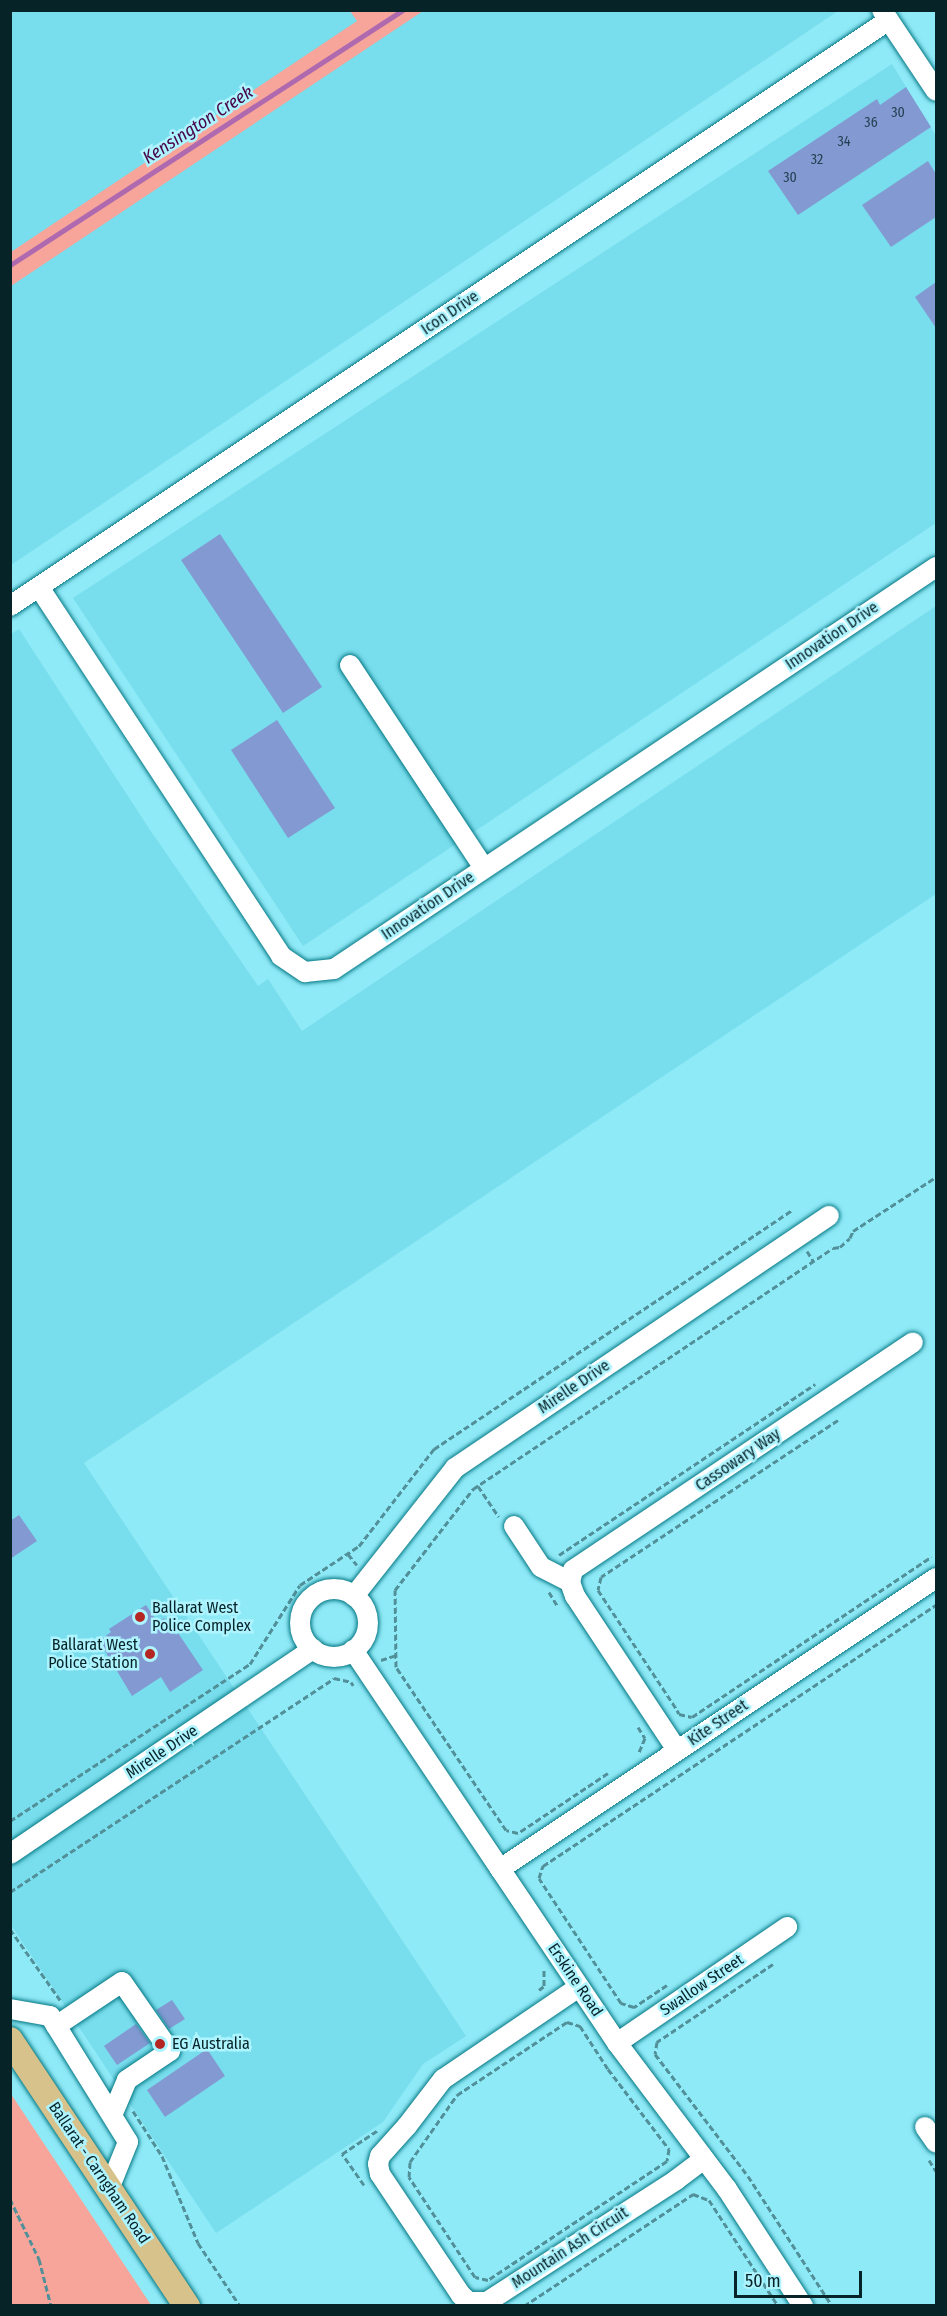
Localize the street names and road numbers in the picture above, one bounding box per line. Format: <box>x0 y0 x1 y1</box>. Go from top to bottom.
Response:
street label: Icon Drive <box>418 287 482 339</box>
street label: Innovation Drive <box>782 598 882 674</box>
street label: Innovation Drive <box>378 868 478 944</box>
street label: Mirelle Drive <box>534 1356 614 1418</box>
street label: Cassowary Way <box>692 1425 784 1495</box>
street label: Kite Street <box>684 1696 752 1750</box>
street label: Mirelle Drive <box>122 1721 202 1783</box>
street label: Erskine Road <box>543 1940 607 2020</box>
street label: Swallow Street <box>657 1950 747 2020</box>
street label: Ballarat - Carngham Road <box>44 2098 154 2248</box>
street label: Mountain Ash Circuit <box>508 2203 632 2293</box>

